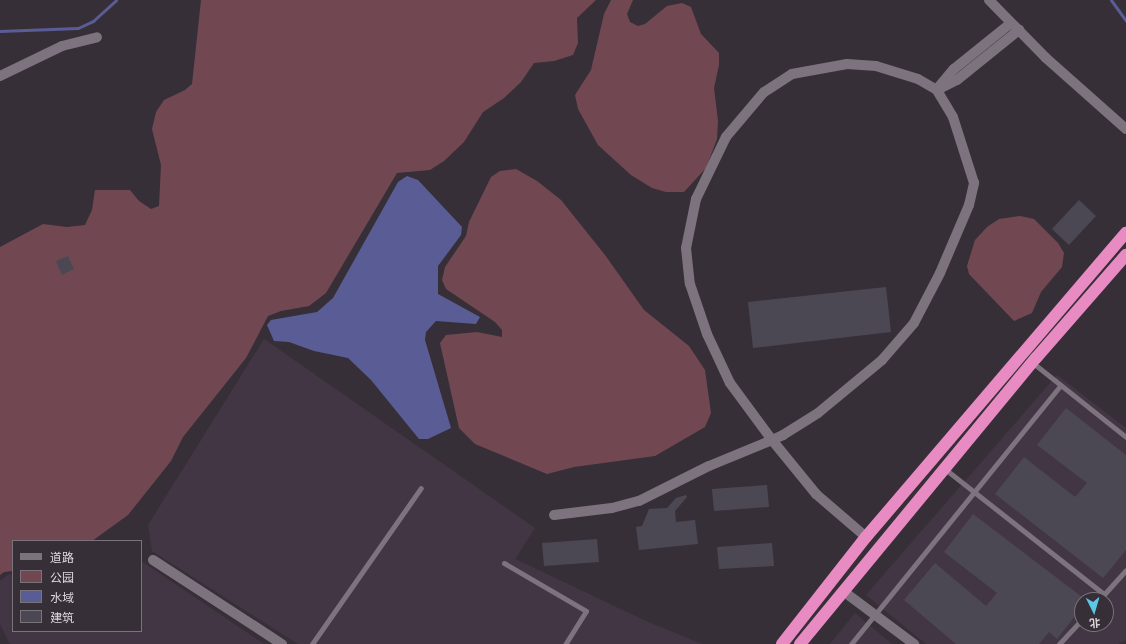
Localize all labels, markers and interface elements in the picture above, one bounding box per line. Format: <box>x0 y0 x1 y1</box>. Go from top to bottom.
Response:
legend <box>12 540 142 632</box>
text: 道路 <box>50 550 74 565</box>
text: 公园 <box>50 570 74 585</box>
text: 水域 <box>50 590 74 605</box>
north arrow <box>1074 592 1114 632</box>
text: 建筑 <box>50 610 74 625</box>
text: 北 <box>1089 616 1101 630</box>

